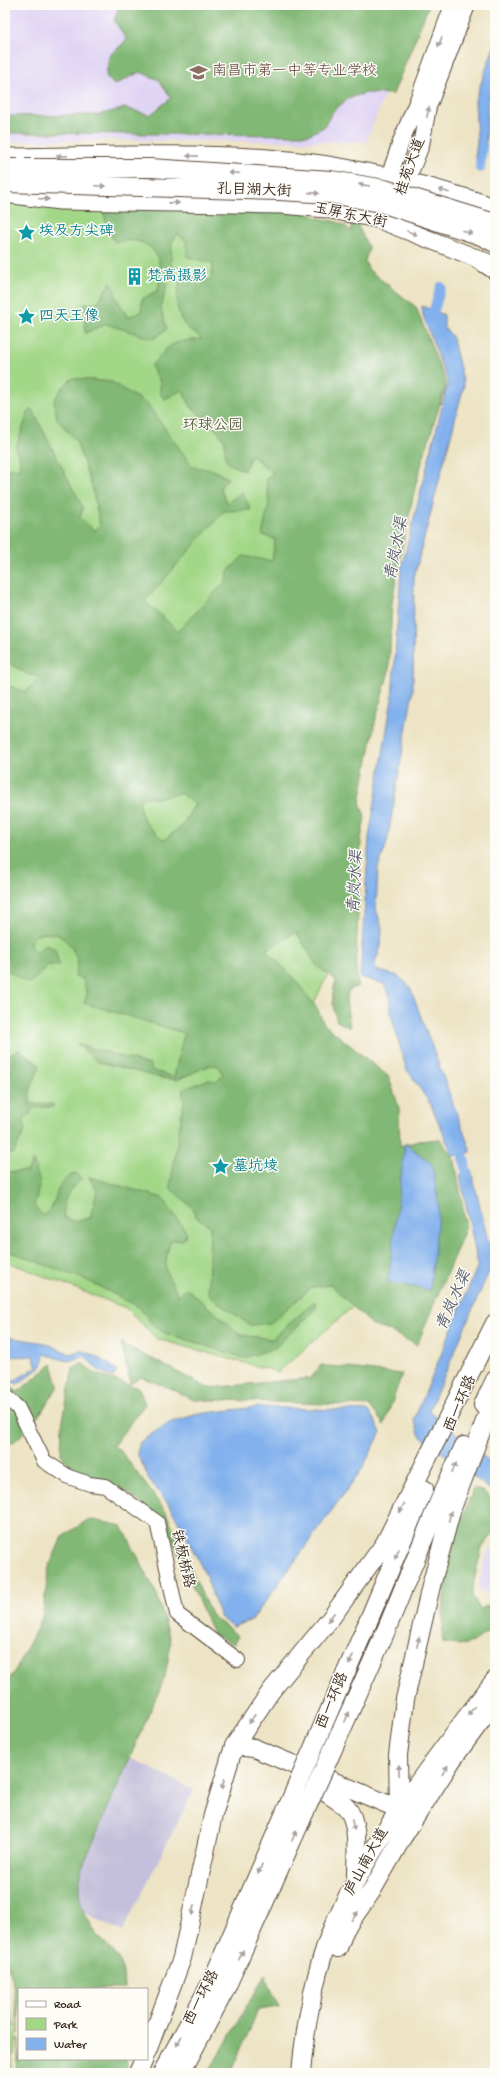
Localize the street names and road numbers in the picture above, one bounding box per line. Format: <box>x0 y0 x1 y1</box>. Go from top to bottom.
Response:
street label: 桂苑大道 <box>391 135 430 198</box>
street label: 孔目湖大街 <box>216 181 292 201</box>
street label: 玉屏东大街 <box>311 199 389 233</box>
street label: 西一环路 <box>441 1373 481 1435</box>
street label: 铁板桥路 <box>166 1528 198 1590</box>
street label: 西一环路 <box>313 1670 353 1732</box>
street label: 庐山南大道 <box>340 1824 393 1899</box>
street label: 西一环路 <box>180 1967 224 2029</box>

